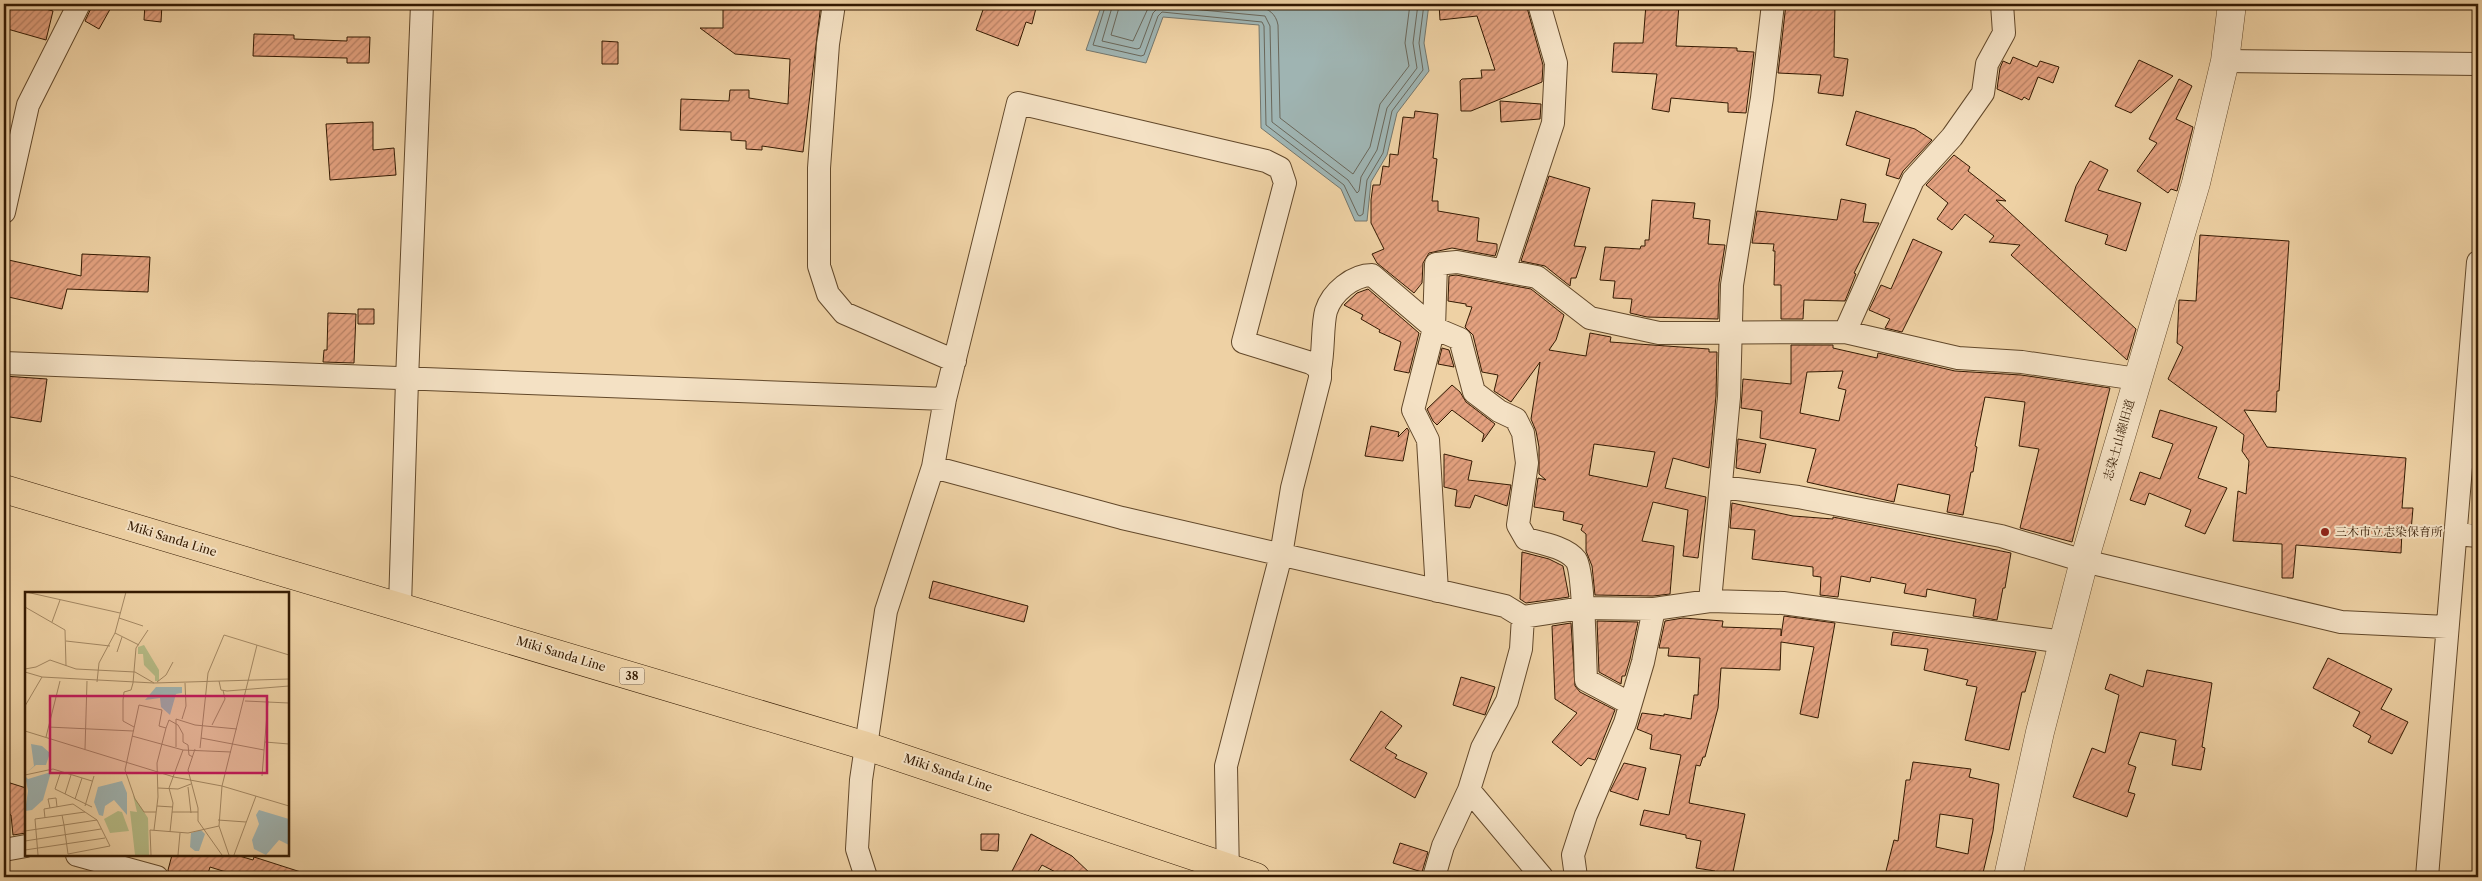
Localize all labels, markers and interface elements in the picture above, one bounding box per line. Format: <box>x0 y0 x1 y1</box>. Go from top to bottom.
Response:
street label: 志染土山線旧道 <box>2100 397 2137 482</box>
street label: Miki Sanda Line <box>126 518 219 559</box>
place label: 三木市立志染保育所 <box>2335 524 2443 539</box>
marker: 三木市立志染保育所 <box>2319 526 2331 538</box>
inset map <box>25 592 289 856</box>
street label: Miki Sanda Line <box>515 633 608 674</box>
road number: 38 <box>620 668 644 684</box>
street label: Miki Sanda Line <box>902 750 995 795</box>

